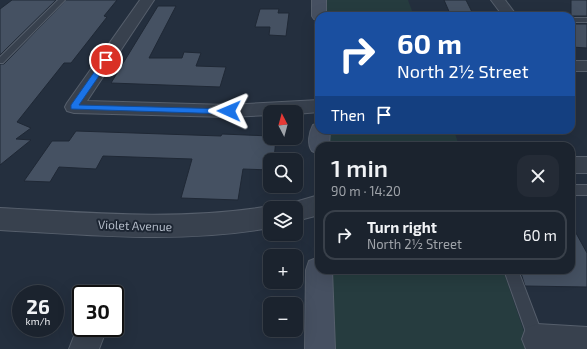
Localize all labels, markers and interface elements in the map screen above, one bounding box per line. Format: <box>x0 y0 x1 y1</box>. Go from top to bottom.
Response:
text: 60 m <box>397 26 462 60</box>
icon: right <box>331 28 383 80</box>
pin <box>89 43 123 77</box>
icon: arrive <box>95 49 117 71</box>
text: North 2½ Street <box>397 60 529 82</box>
position arrow <box>208 90 250 132</box>
icon: arrive <box>373 104 395 126</box>
north arrow <box>263 105 303 145</box>
map controls <box>263 105 303 337</box>
text: Then <box>331 106 365 124</box>
button: search <box>263 153 303 193</box>
text: 1 min <box>331 153 388 182</box>
button: close <box>517 155 559 197</box>
text: 90 m · 14:20 <box>331 183 401 199</box>
button: layers <box>263 201 303 241</box>
street label: Violet Avenue <box>98 217 172 233</box>
text: Turn right <box>367 218 437 236</box>
icon: right <box>333 224 355 246</box>
text: 60 m <box>523 226 557 244</box>
text: North 2½ Street <box>367 236 462 252</box>
button: + <box>263 249 303 289</box>
speed limit sign: 30 <box>72 285 124 337</box>
text: 26 <box>26 294 50 318</box>
button: − <box>263 297 303 337</box>
text: km/h <box>26 315 50 327</box>

